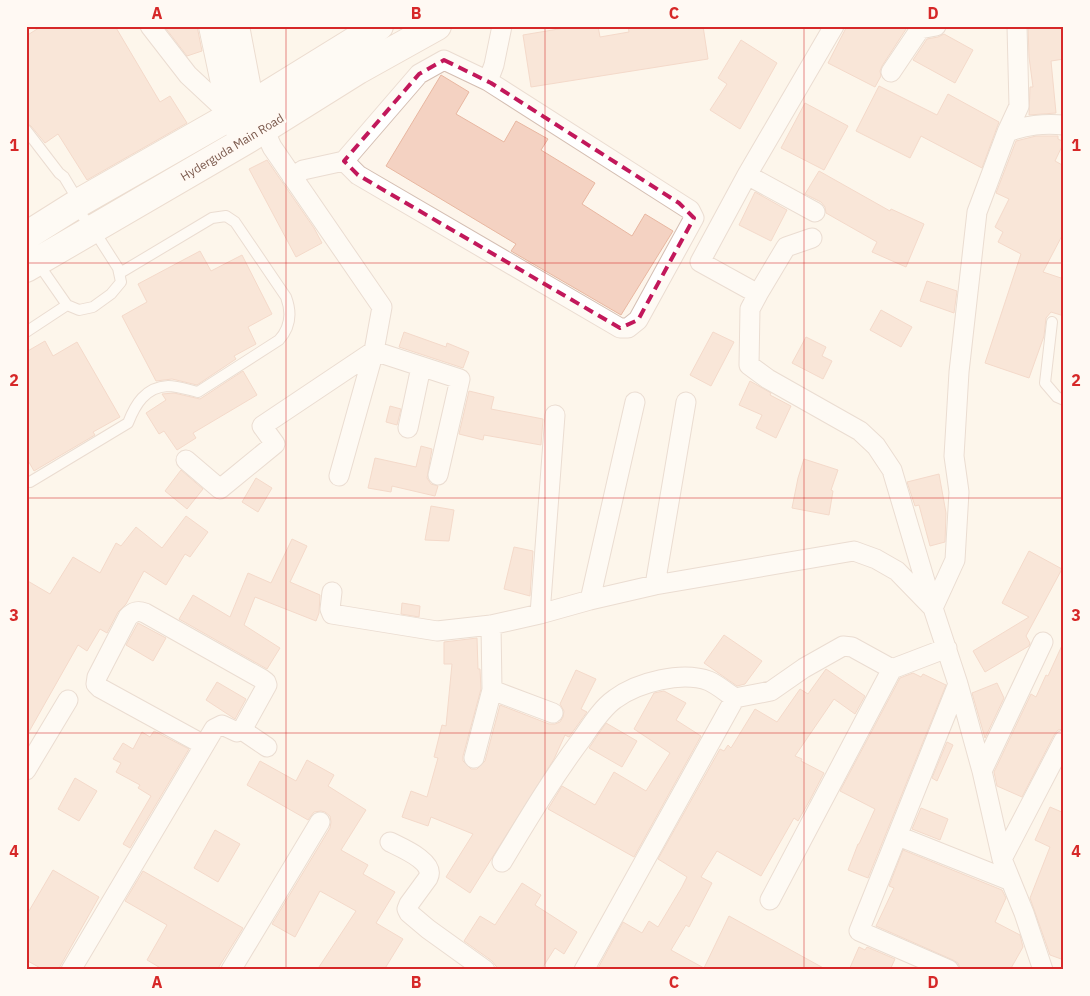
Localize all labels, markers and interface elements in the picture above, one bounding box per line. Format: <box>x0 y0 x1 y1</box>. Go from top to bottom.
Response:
text: A <box>152 3 163 23</box>
text: B <box>411 3 422 23</box>
text: C <box>669 3 679 23</box>
text: D <box>927 3 939 23</box>
street label: Hyderguda Main Road <box>178 110 286 184</box>
text: 1 <box>9 135 19 155</box>
text: 1 <box>1071 135 1081 155</box>
text: 2 <box>9 370 19 390</box>
text: 2 <box>1071 370 1081 390</box>
text: 3 <box>9 605 19 625</box>
text: 3 <box>1071 605 1081 625</box>
text: 4 <box>9 841 19 861</box>
text: 4 <box>1071 841 1081 861</box>
text: A <box>152 972 163 992</box>
text: B <box>411 972 422 992</box>
text: C <box>669 972 679 992</box>
text: D <box>927 972 939 992</box>

